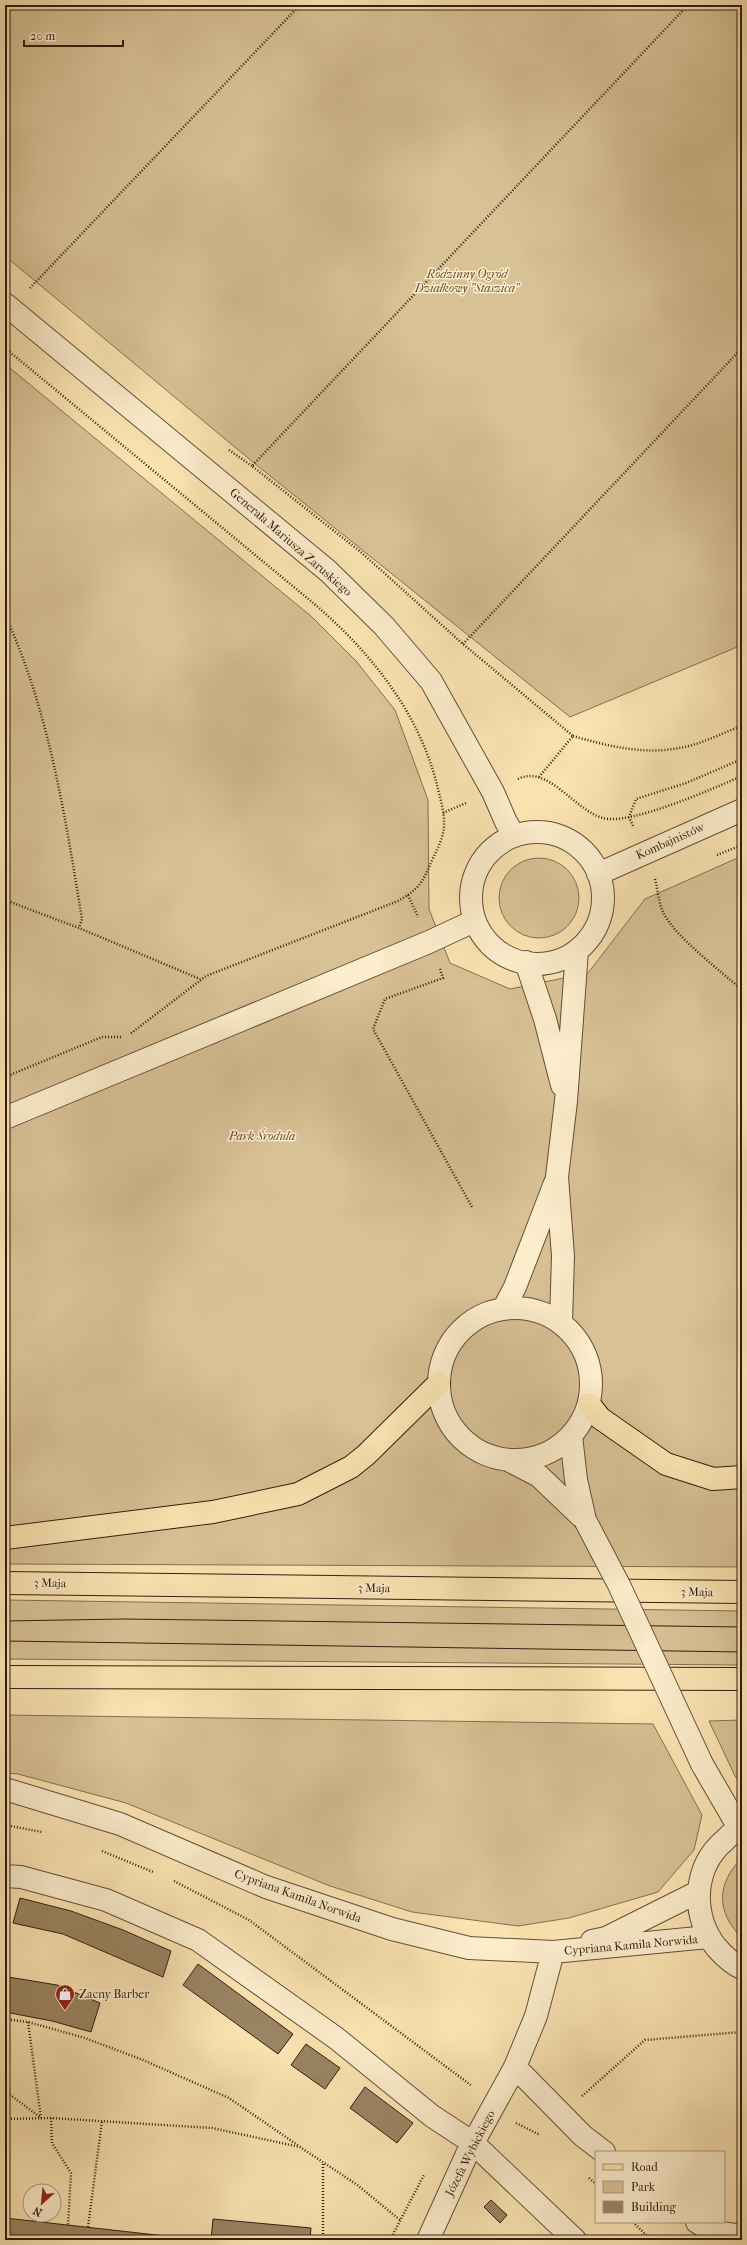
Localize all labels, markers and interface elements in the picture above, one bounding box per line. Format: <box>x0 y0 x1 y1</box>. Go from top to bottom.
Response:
scale bar <box>24 22 123 48</box>
text: 20 m <box>30 29 55 43</box>
park label: Rodzinny Ogród Działkowy "Staszica" <box>414 267 521 295</box>
street label: Generała Mariusza Zaruskiego <box>227 485 355 599</box>
street label: Kombajnistów <box>634 819 707 862</box>
park label: Park Środula <box>228 1128 295 1143</box>
street label: 3 Maja <box>34 1576 67 1590</box>
street label: 3 Maja <box>358 1581 391 1595</box>
street label: 3 Maja <box>681 1585 714 1599</box>
street label: Cypriana Kamila Norwida <box>233 1866 364 1926</box>
street label: Cypriana Kamila Norwida <box>564 1932 699 1958</box>
shop icon: Zacny Barber <box>54 1983 76 2011</box>
place label: Zacny Barber <box>79 1987 150 2001</box>
street label: Józefa Wybickiego <box>442 2108 498 2199</box>
legend <box>595 2151 725 2223</box>
text: Road <box>631 2160 658 2174</box>
text: Park <box>631 2180 656 2194</box>
north arrow <box>22 2183 62 2223</box>
text: Building <box>631 2200 676 2214</box>
text: N <box>30 2203 44 2219</box>

